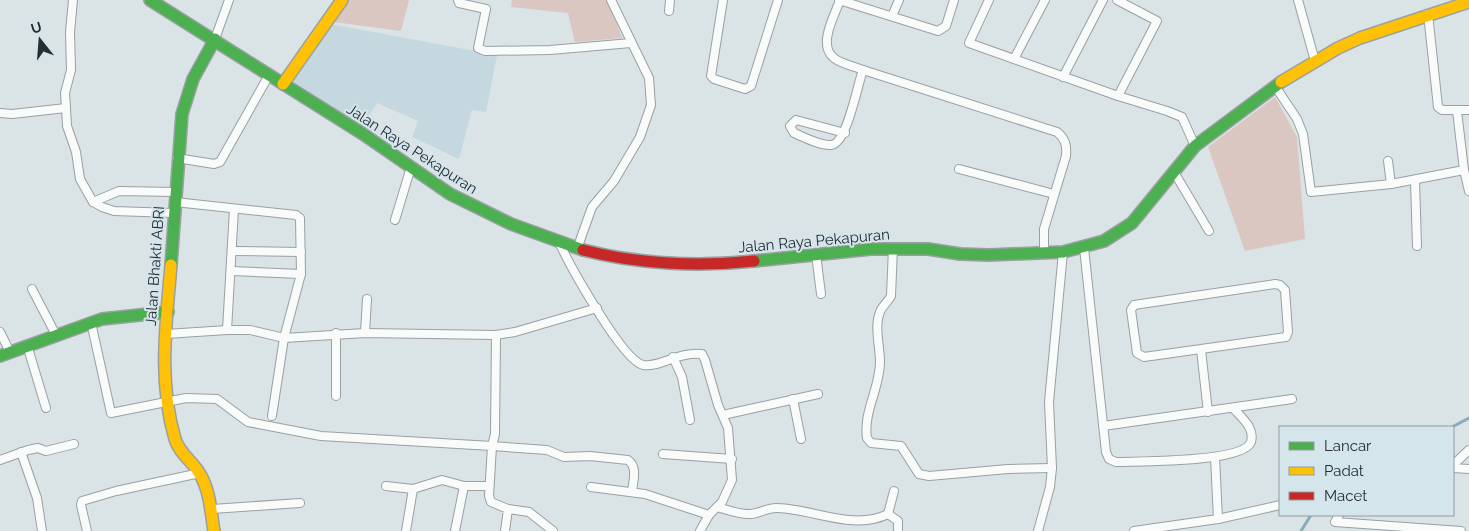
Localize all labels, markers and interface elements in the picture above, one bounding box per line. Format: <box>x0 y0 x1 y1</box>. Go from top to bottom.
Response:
north arrow <box>15 15 65 65</box>
text: U <box>29 18 44 37</box>
street label: Jalan Raya Pekapuran <box>343 100 481 198</box>
street label: Jalan Bhakti ABRI <box>142 205 168 327</box>
street label: Jalan Raya Pekapuran <box>737 225 891 257</box>
legend <box>1279 426 1454 516</box>
text: Lancar <box>1324 437 1372 455</box>
text: Padat <box>1324 462 1364 480</box>
text: Macet <box>1324 487 1367 505</box>

